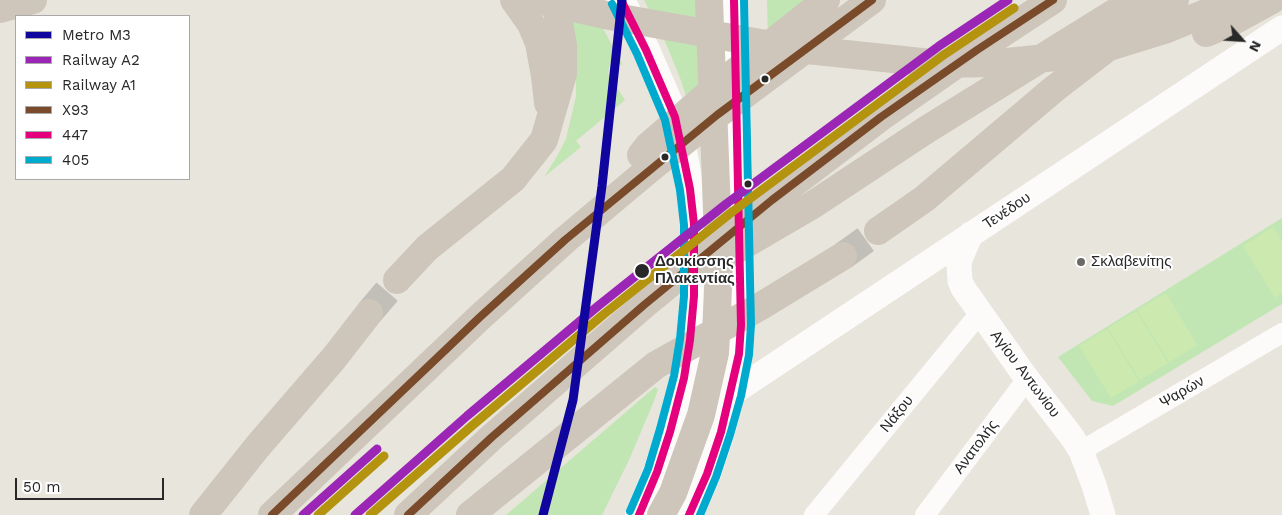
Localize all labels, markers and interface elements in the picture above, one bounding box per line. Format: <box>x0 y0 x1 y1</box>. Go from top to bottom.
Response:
legend <box>15 15 190 180</box>
north arrow <box>1217 15 1267 65</box>
text: Metro Μ3 <box>62 26 131 44</box>
text: N <box>1246 38 1265 55</box>
text: Railway A2 <box>62 51 140 69</box>
unlabelled marker <box>760 74 770 84</box>
text: Railway A1 <box>62 76 136 94</box>
text: X93 <box>62 101 89 119</box>
text: 447 <box>62 126 88 144</box>
text: 405 <box>62 151 89 169</box>
unlabelled marker <box>660 152 670 162</box>
unlabelled marker <box>743 179 753 189</box>
street label: Τενέδου <box>980 189 1034 233</box>
place label: Δουκίσσης Πλακεντίας <box>655 253 735 288</box>
place label: Σκλαβενίτης <box>1091 253 1171 271</box>
marker: Σκλαβενίτης <box>1075 256 1087 268</box>
marker: Δουκίσσης Πλακεντίας <box>633 262 651 280</box>
street label: Αγίου Αντωνίου <box>986 327 1064 421</box>
street label: Ψαρών <box>1157 372 1207 412</box>
street label: Νάξου <box>877 392 917 436</box>
street label: Ανατολής <box>950 417 1002 477</box>
scale bar <box>18 468 166 500</box>
text: 50 m <box>23 478 60 496</box>

